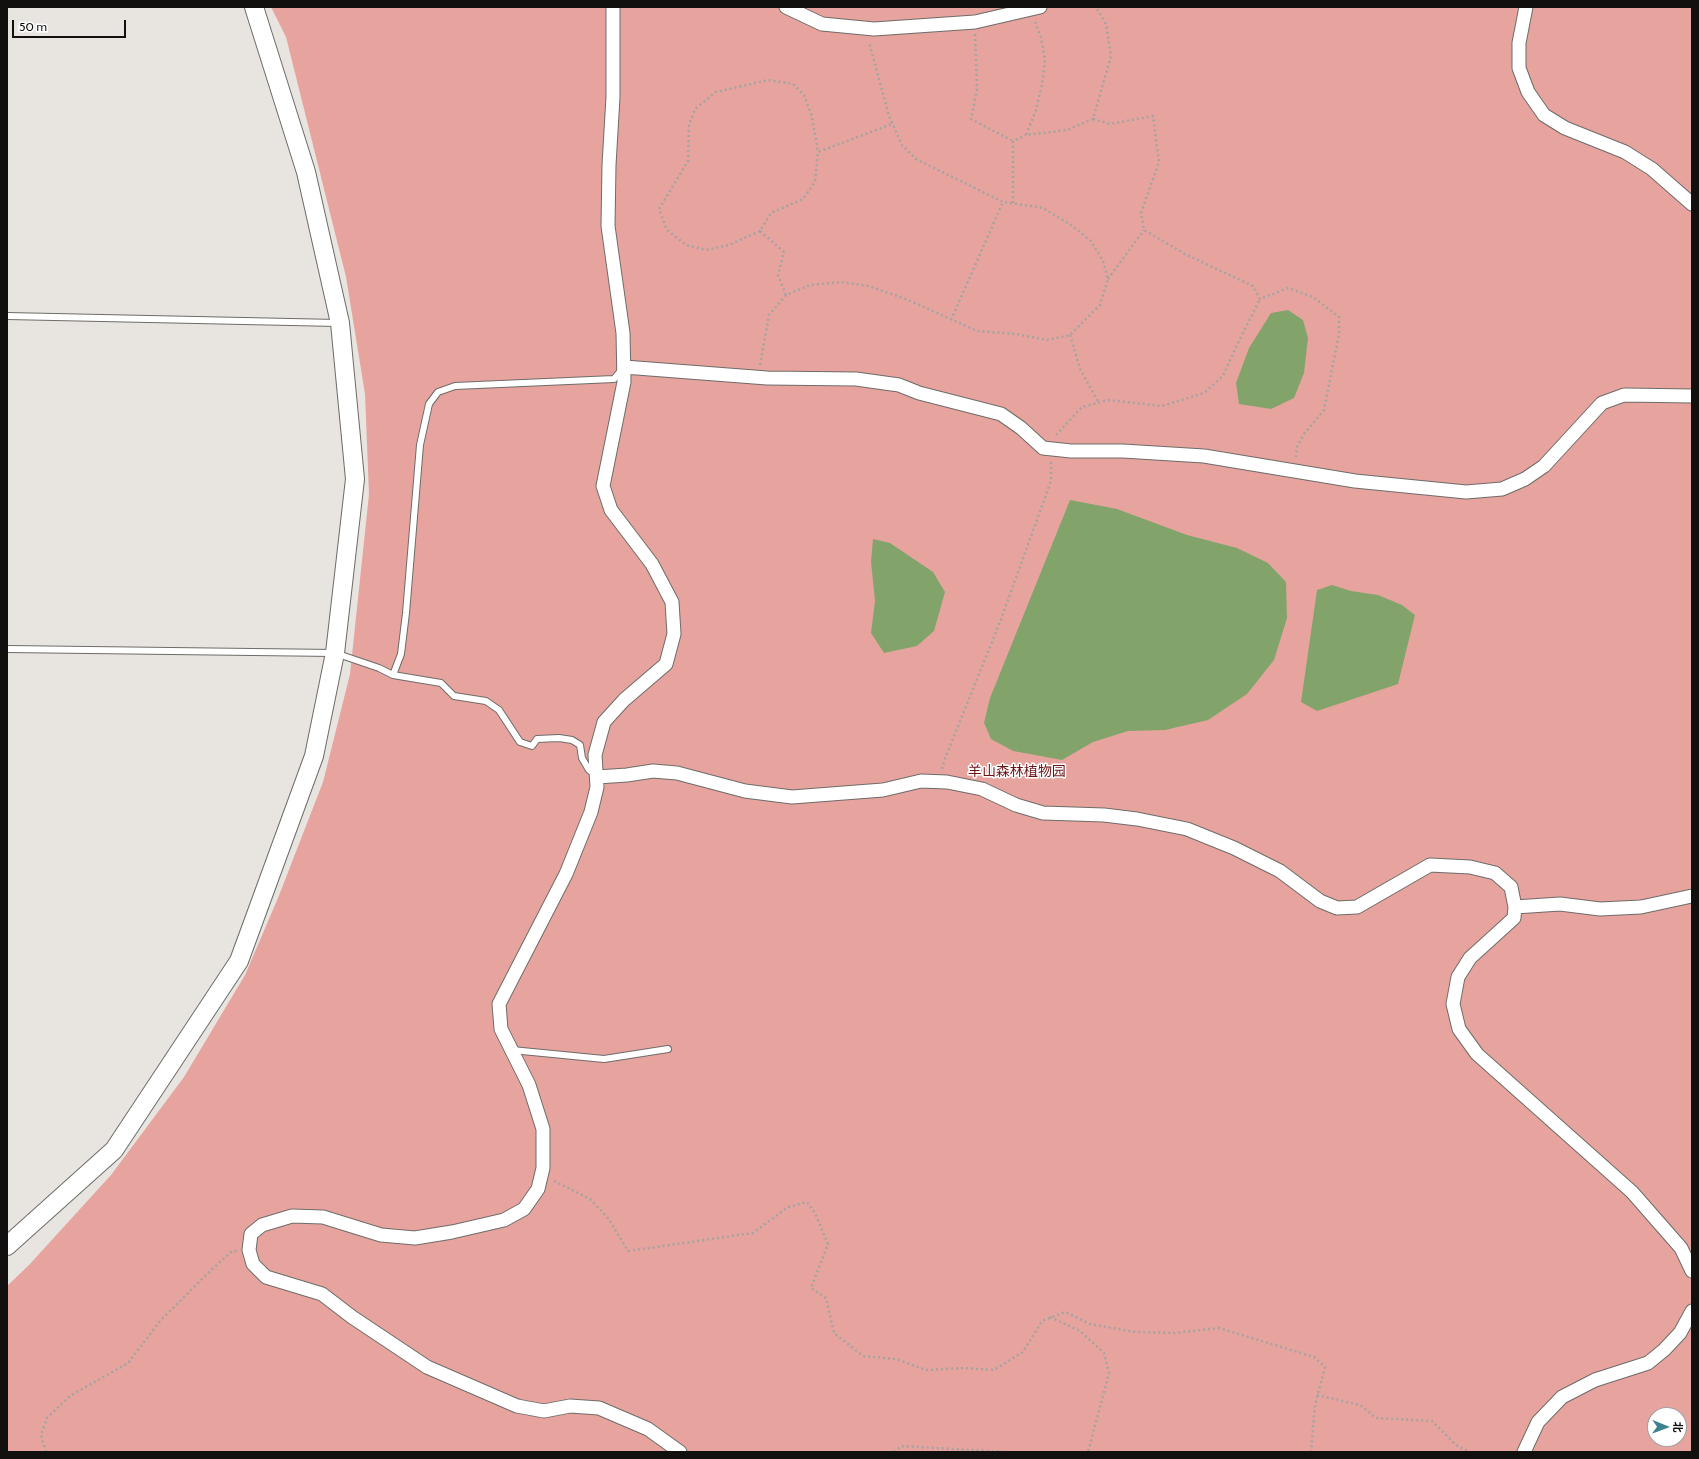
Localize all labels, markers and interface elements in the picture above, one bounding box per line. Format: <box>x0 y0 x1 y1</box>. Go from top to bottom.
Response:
scale bar <box>14 12 128 38</box>
text: 50 m <box>19 19 47 34</box>
park label: 羊山森林植物园 <box>968 764 1066 780</box>
north arrow <box>1647 1407 1687 1447</box>
text: 北 <box>1671 1422 1685 1433</box>

